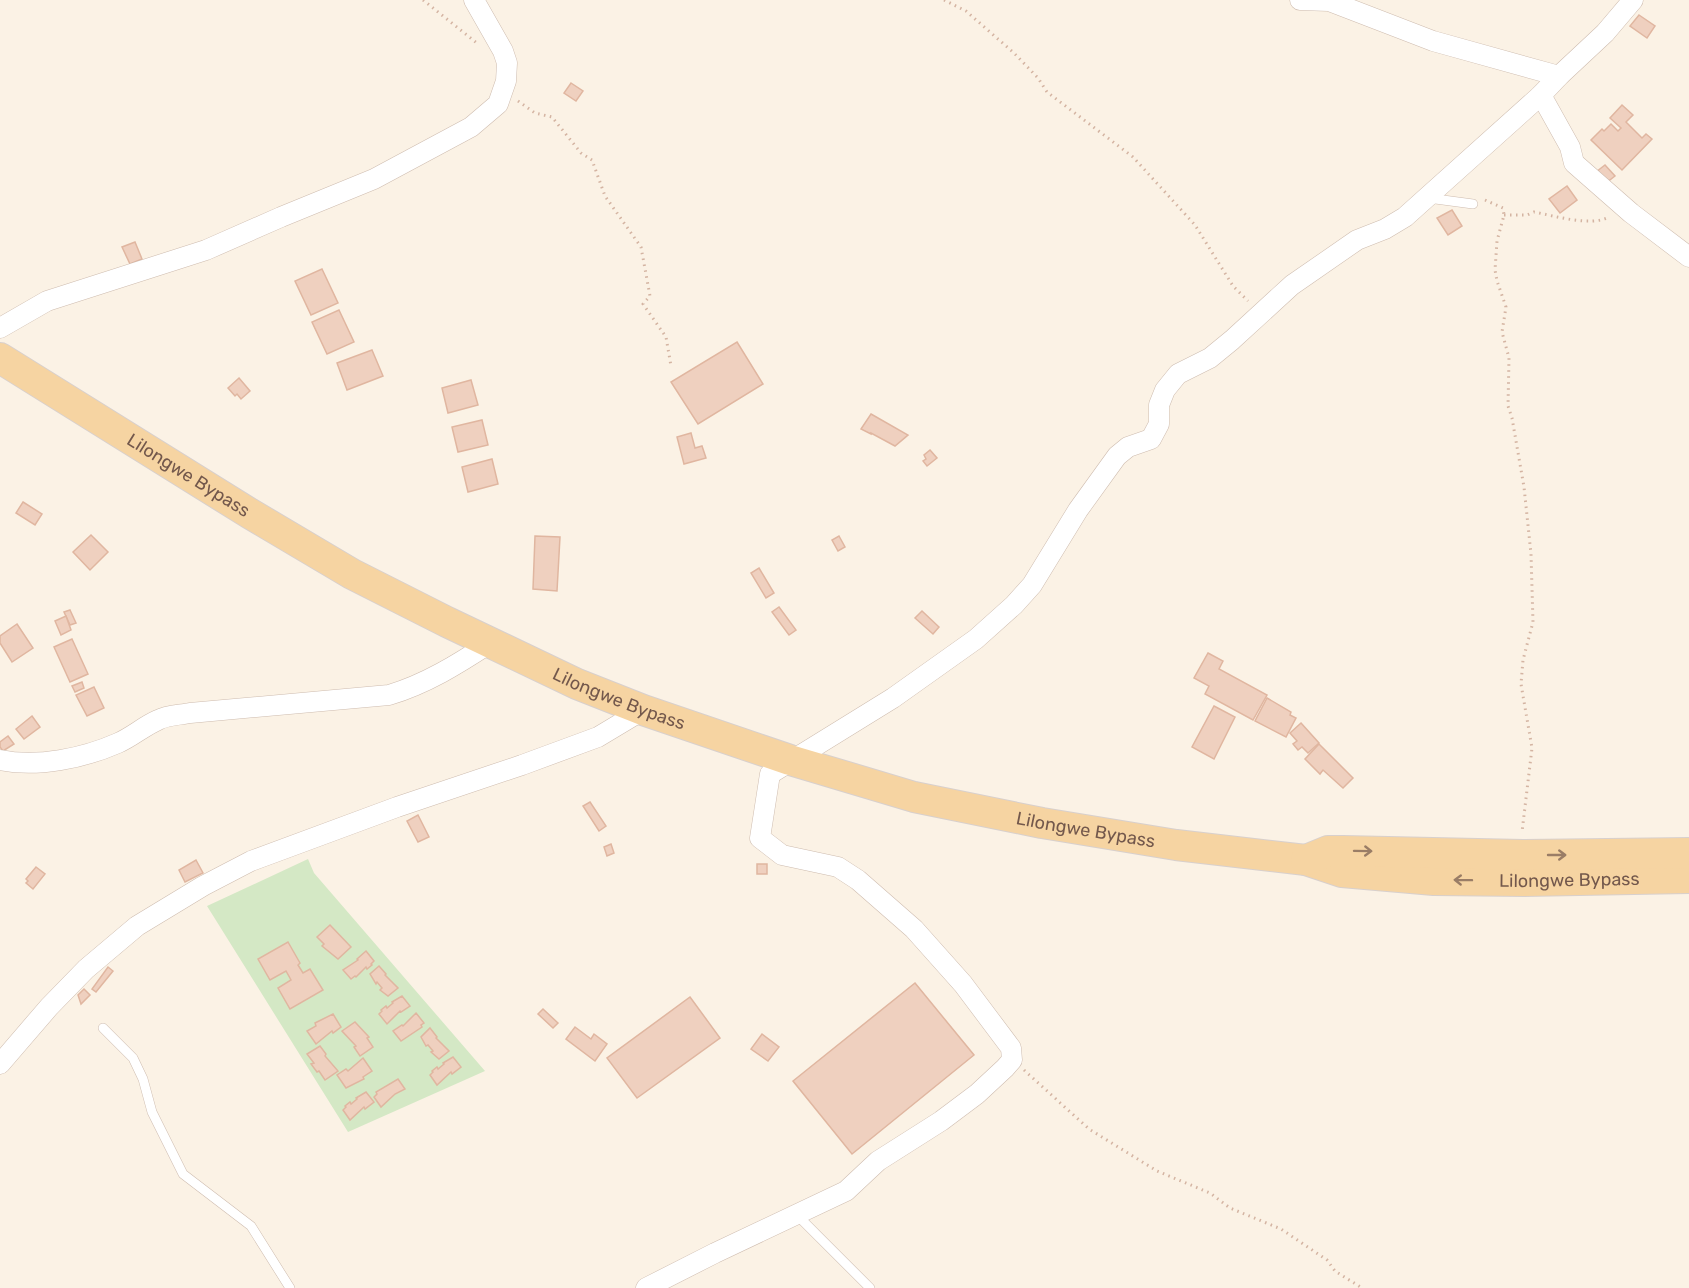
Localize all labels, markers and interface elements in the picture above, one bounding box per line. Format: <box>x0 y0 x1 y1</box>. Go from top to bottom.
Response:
street label: Lilongwe Bypass <box>123 429 254 522</box>
street label: Lilongwe Bypass <box>549 663 688 735</box>
street label: Lilongwe Bypass <box>1014 807 1157 852</box>
one-way arrow <box>1352 845 1372 857</box>
one-way arrow <box>1547 849 1567 861</box>
street label: Lilongwe Bypass <box>1499 868 1640 892</box>
one-way arrow <box>1453 874 1473 886</box>

